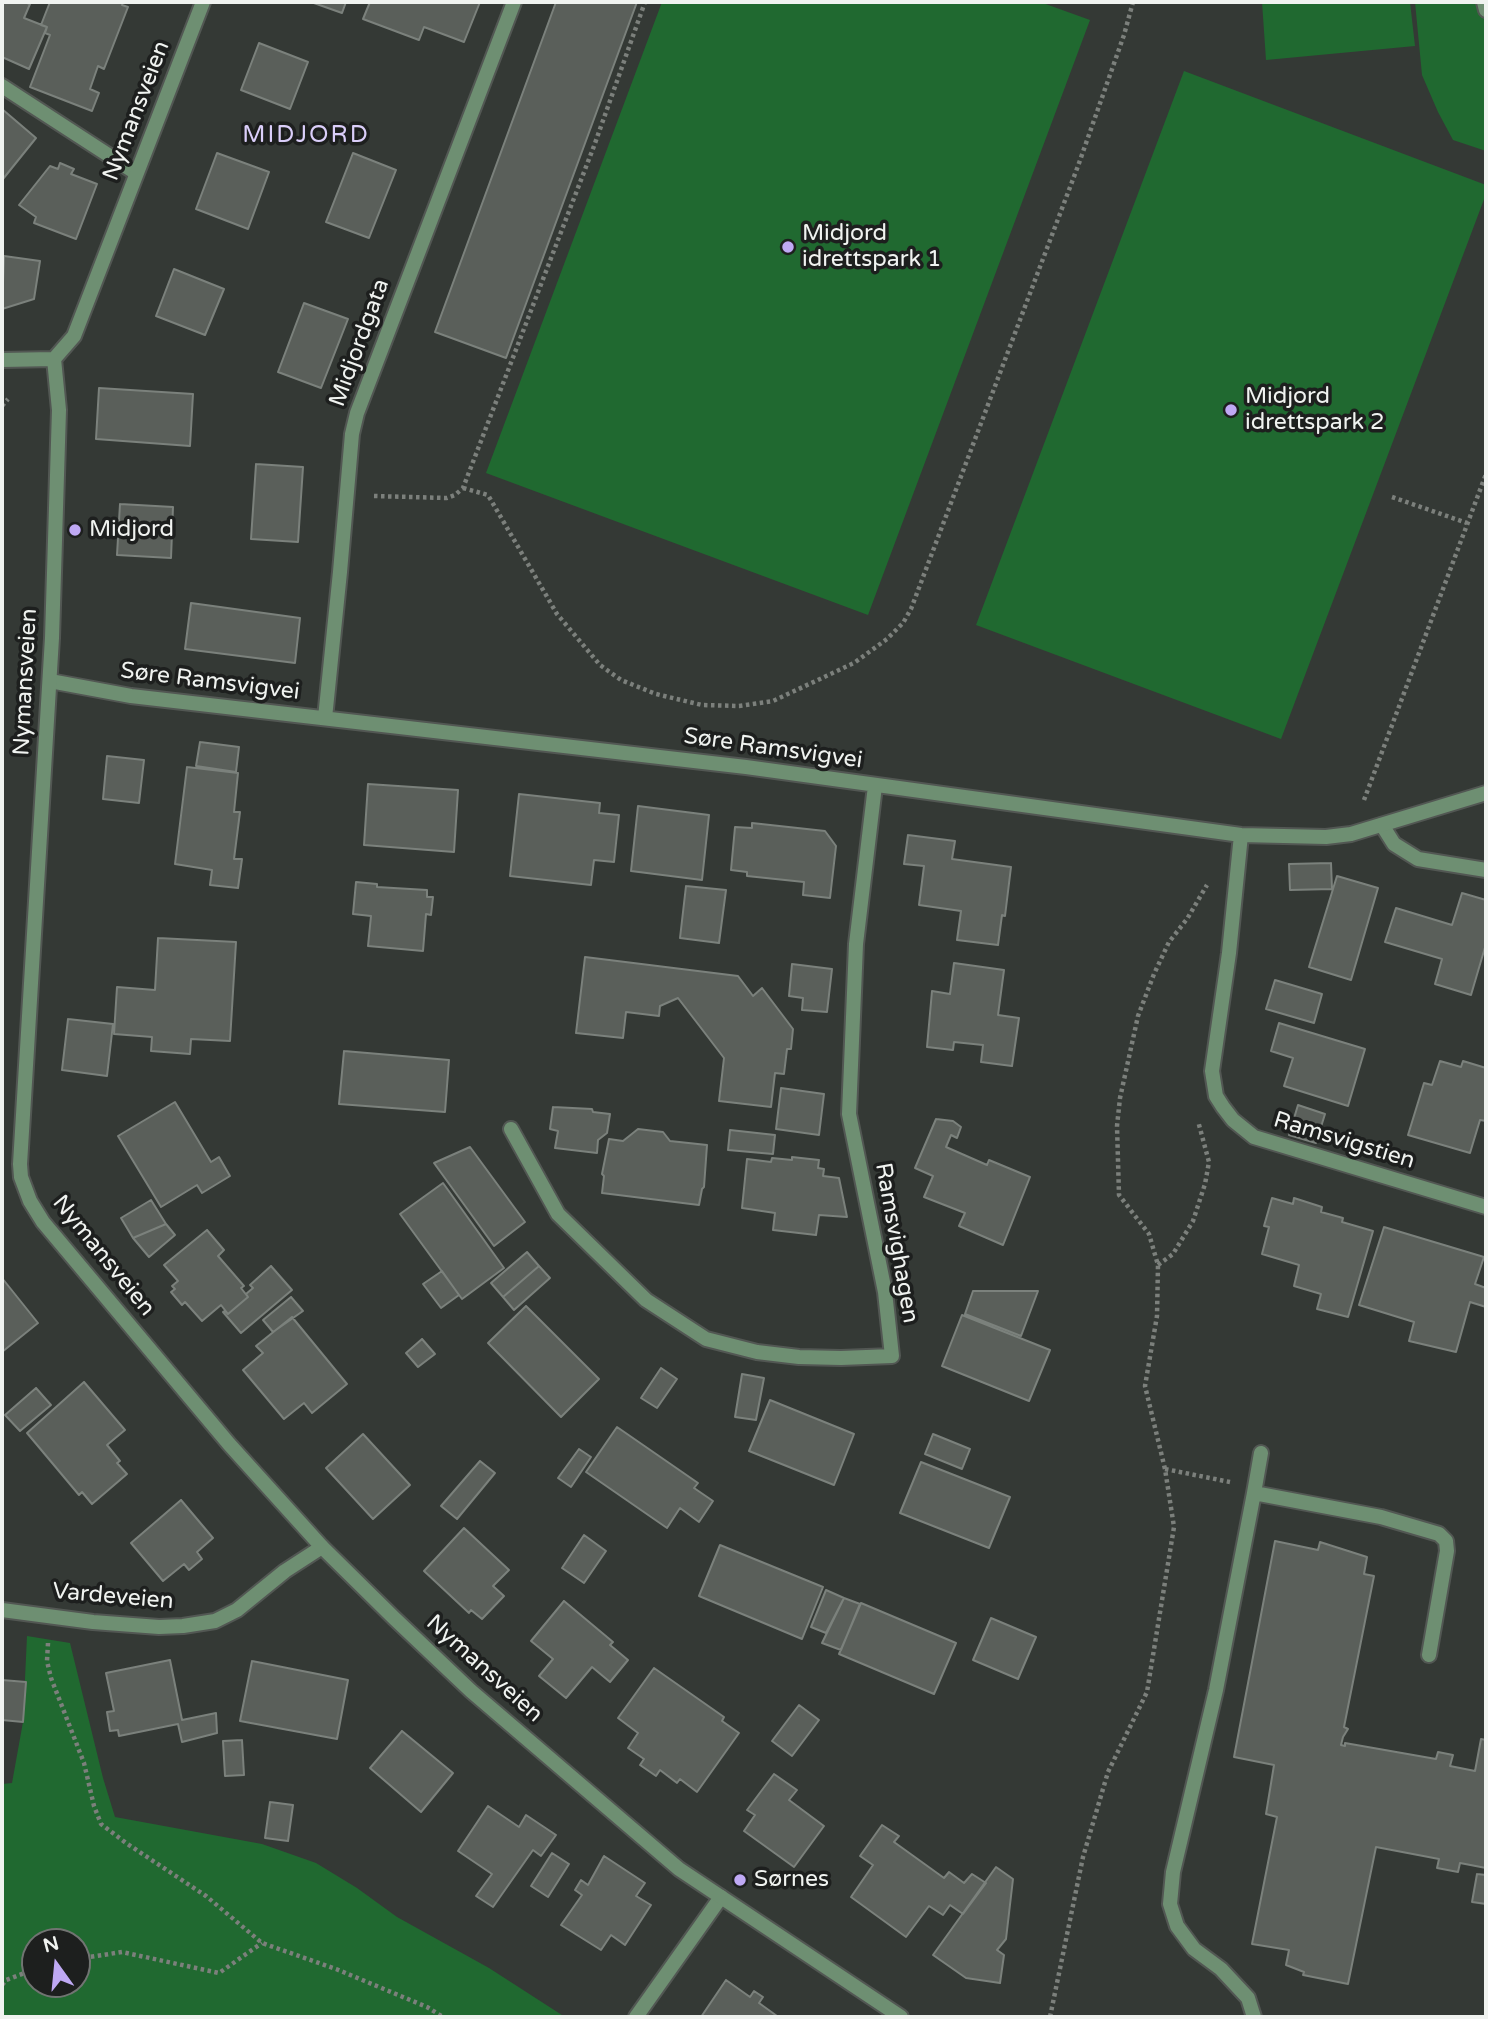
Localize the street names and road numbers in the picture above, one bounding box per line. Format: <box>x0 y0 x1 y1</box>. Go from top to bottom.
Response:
street label: Nymansveien <box>98 37 176 185</box>
street label: Midjordgata <box>324 275 396 411</box>
street label: Nymansveien <box>8 608 44 756</box>
street label: Søre Ramsvigvei <box>119 657 301 707</box>
street label: Søre Ramsvigvei <box>682 723 864 775</box>
street label: Ramsvigstien <box>1270 1106 1418 1176</box>
street label: Ramsvighagen <box>868 1161 924 1325</box>
street label: Nymansveien <box>46 1190 160 1322</box>
street label: Vardeveien <box>51 1578 175 1616</box>
street label: Nymansveien <box>420 1609 548 1729</box>

